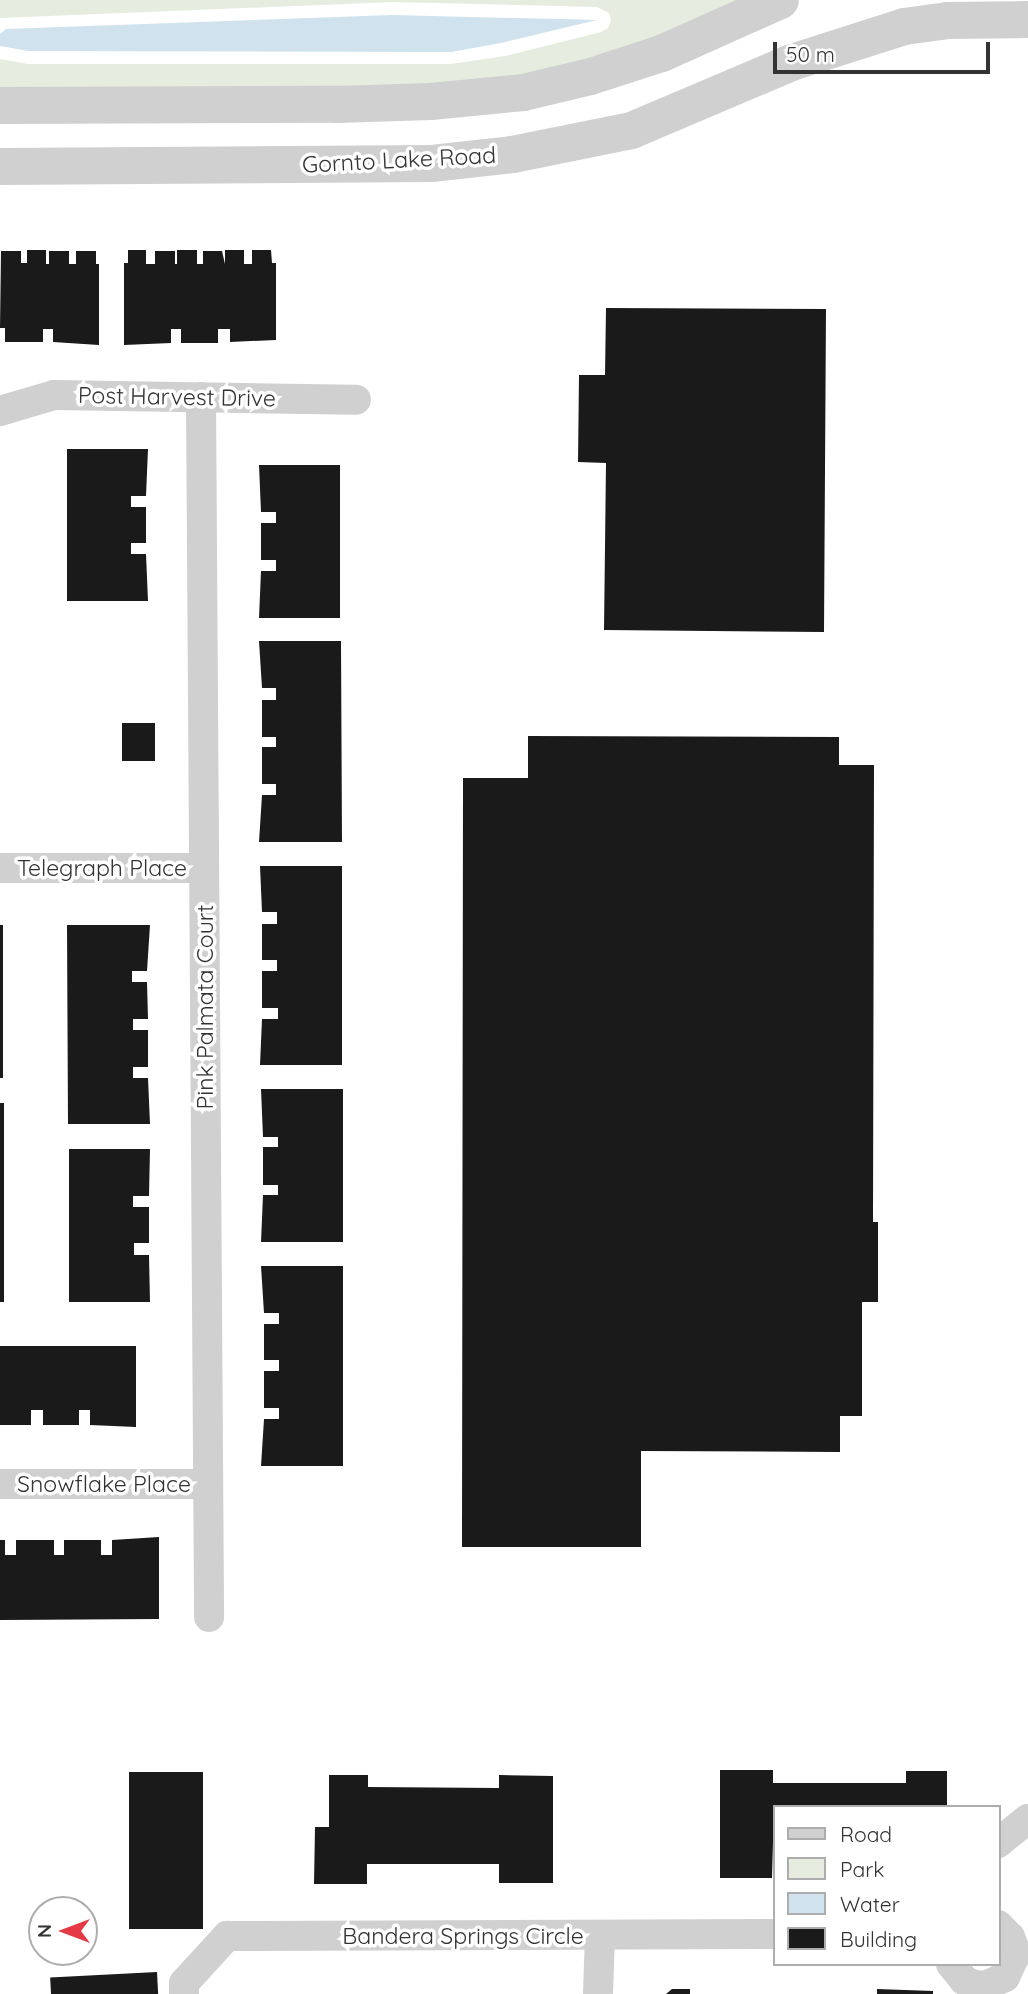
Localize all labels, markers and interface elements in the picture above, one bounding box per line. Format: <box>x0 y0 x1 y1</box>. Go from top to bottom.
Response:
scale bar <box>776 28 993 72</box>
text: 50 m <box>786 41 835 67</box>
street label: Gornto Lake Road <box>301 141 497 179</box>
street label: Post Harvest Drive <box>78 381 276 413</box>
street label: Telegraph Place <box>17 854 187 882</box>
street label: Pink Palmata Court <box>191 905 219 1109</box>
street label: Snowflake Place <box>17 1470 191 1498</box>
legend <box>772 1805 1000 1966</box>
text: Road <box>840 1821 892 1847</box>
text: Park <box>840 1856 884 1882</box>
text: Water <box>840 1891 900 1917</box>
north arrow <box>28 1896 98 1966</box>
street label: Bandera Springs Circle <box>342 1922 584 1950</box>
text: N <box>32 1924 56 1938</box>
text: Building <box>840 1926 917 1952</box>

